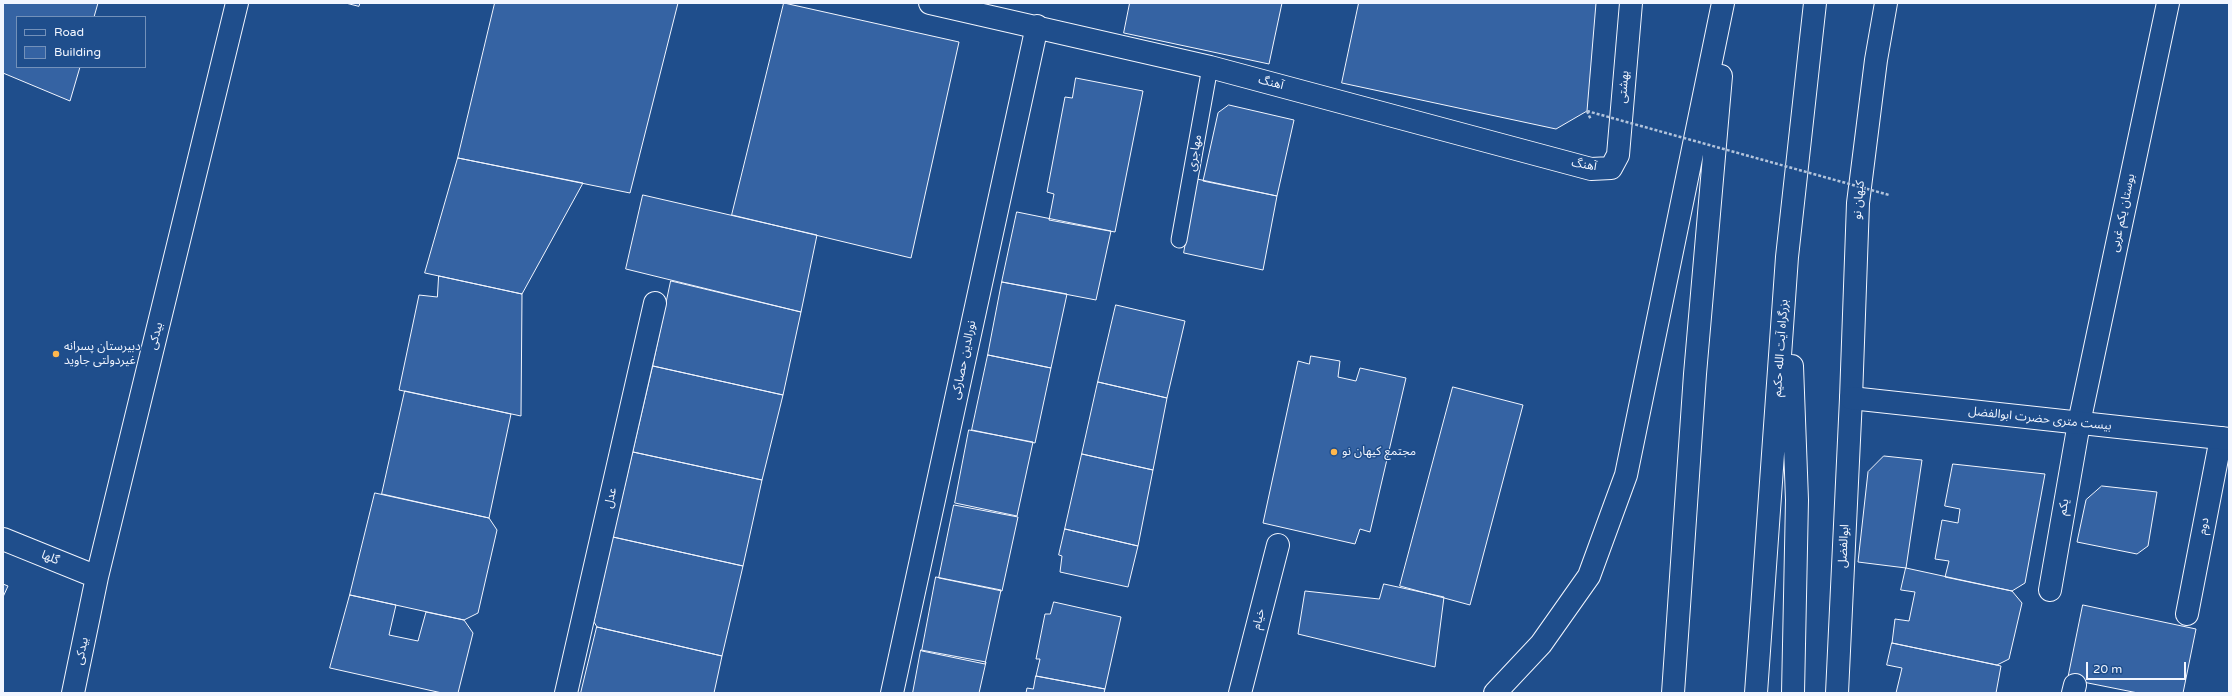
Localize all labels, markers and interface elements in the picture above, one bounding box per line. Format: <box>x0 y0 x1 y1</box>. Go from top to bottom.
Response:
legend <box>16 16 146 68</box>
text: Road <box>54 25 84 39</box>
text: Building <box>54 45 101 59</box>
street label: بهشتی <box>1615 70 1633 104</box>
street label: آهنگ <box>1257 73 1285 93</box>
street label: مهاجری <box>1185 134 1205 172</box>
street label: آهنگ <box>1570 156 1598 174</box>
street label: بوستان یکم غربی <box>2108 173 2138 253</box>
street label: کیهان نو <box>1850 180 1868 220</box>
street label: بزرگراه آیت الله حکیم <box>1770 299 1792 397</box>
street label: نورالدین حصارکی <box>949 319 979 401</box>
street label: بیدکی <box>146 321 166 351</box>
place label: دبیرستان پسرانه غیردولتی جاوید <box>64 340 141 368</box>
marker: دبیرستان پسرانه غیردولتی جاوید <box>51 349 61 359</box>
street label: بیست متری حضرت ابوالفضل <box>1968 404 2112 434</box>
place label: مجتمع کیهان نو <box>1342 445 1416 459</box>
marker: مجتمع کیهان نو <box>1329 447 1339 457</box>
street label: عدل <box>602 486 620 510</box>
street label: یکم <box>2055 498 2073 516</box>
street label: دوم <box>2195 516 2213 536</box>
street label: ابوالفضل <box>1836 524 1852 568</box>
street label: گلها <box>39 548 61 568</box>
street label: خیام <box>1249 607 1269 631</box>
street label: بیدکی <box>72 636 92 666</box>
scale bar <box>2088 654 2188 680</box>
text: 20 m <box>2093 662 2122 676</box>

